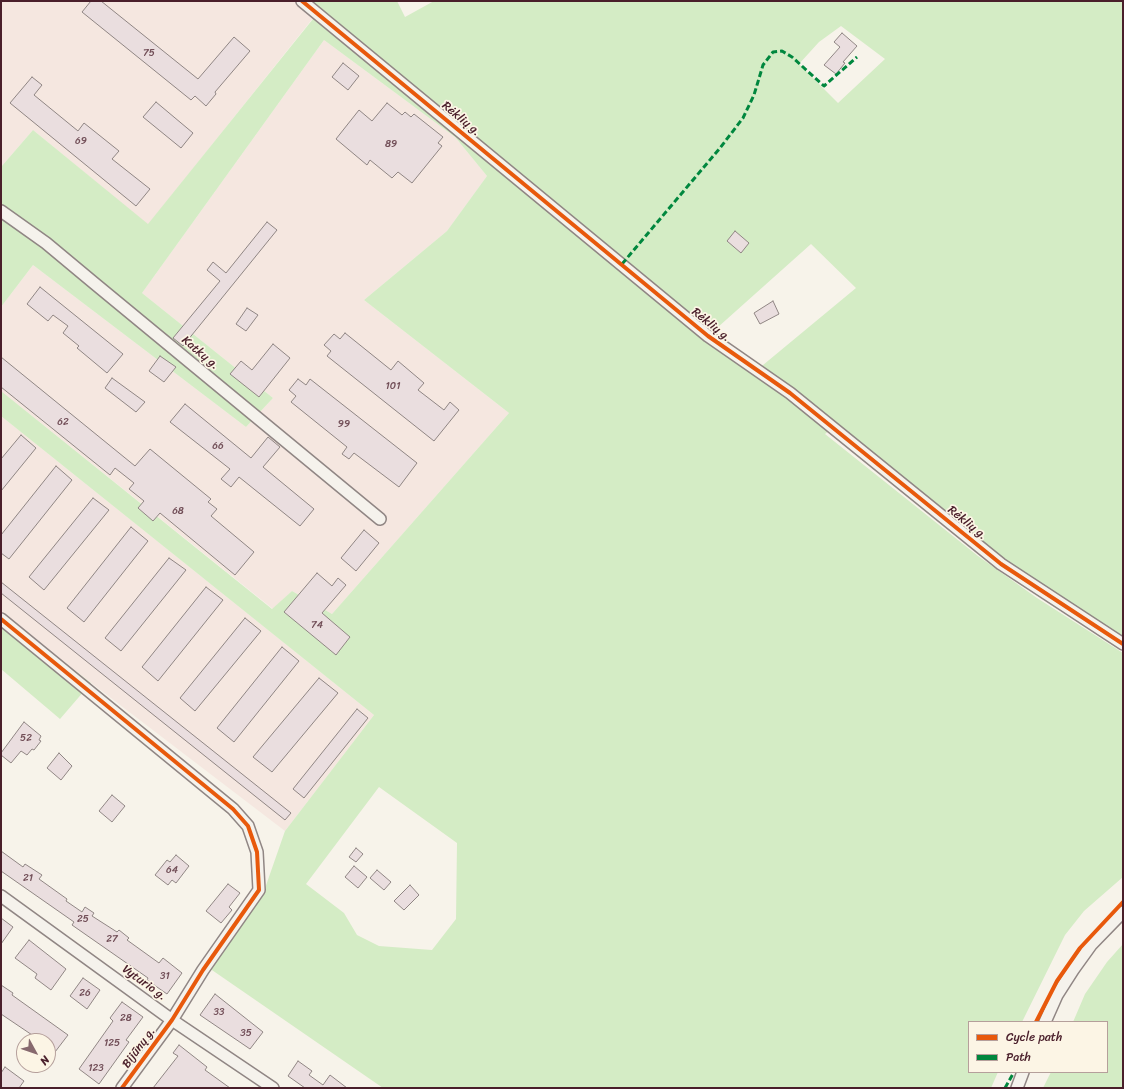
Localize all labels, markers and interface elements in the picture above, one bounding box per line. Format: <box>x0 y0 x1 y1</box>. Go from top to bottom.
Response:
house number: 75 <box>143 47 155 59</box>
street label: Rėklių g. <box>439 99 483 139</box>
house number: 69 <box>75 135 87 147</box>
house number: 89 <box>385 138 397 150</box>
street label: Rėklių g. <box>689 305 733 345</box>
street label: Katkų g. <box>178 333 222 373</box>
house number: 101 <box>386 380 400 392</box>
house number: 62 <box>57 416 69 428</box>
house number: 99 <box>338 418 350 430</box>
house number: 66 <box>212 440 224 452</box>
street label: Rėklių g. <box>945 503 989 543</box>
house number: 68 <box>172 505 184 517</box>
house number: 74 <box>311 619 323 631</box>
house number: 52 <box>20 732 32 744</box>
house number: 64 <box>166 864 178 876</box>
house number: 21 <box>23 872 33 884</box>
house number: 25 <box>77 913 89 925</box>
house number: 27 <box>106 933 118 945</box>
street label: Vyturio g. <box>119 962 169 1004</box>
house number: 31 <box>160 970 170 982</box>
house number: 26 <box>79 987 91 999</box>
house number: 33 <box>214 1006 224 1018</box>
house number: 28 <box>120 1012 132 1024</box>
legend <box>968 1021 1108 1073</box>
street label: Bijūnų g. <box>119 1025 159 1071</box>
text: Cycle path <box>1006 1026 1062 1048</box>
house number: 35 <box>240 1027 252 1039</box>
north arrow <box>16 1033 56 1073</box>
house number: 125 <box>104 1037 120 1049</box>
text: Path <box>1006 1046 1031 1068</box>
text: N <box>35 1051 55 1069</box>
house number: 123 <box>88 1062 104 1074</box>

